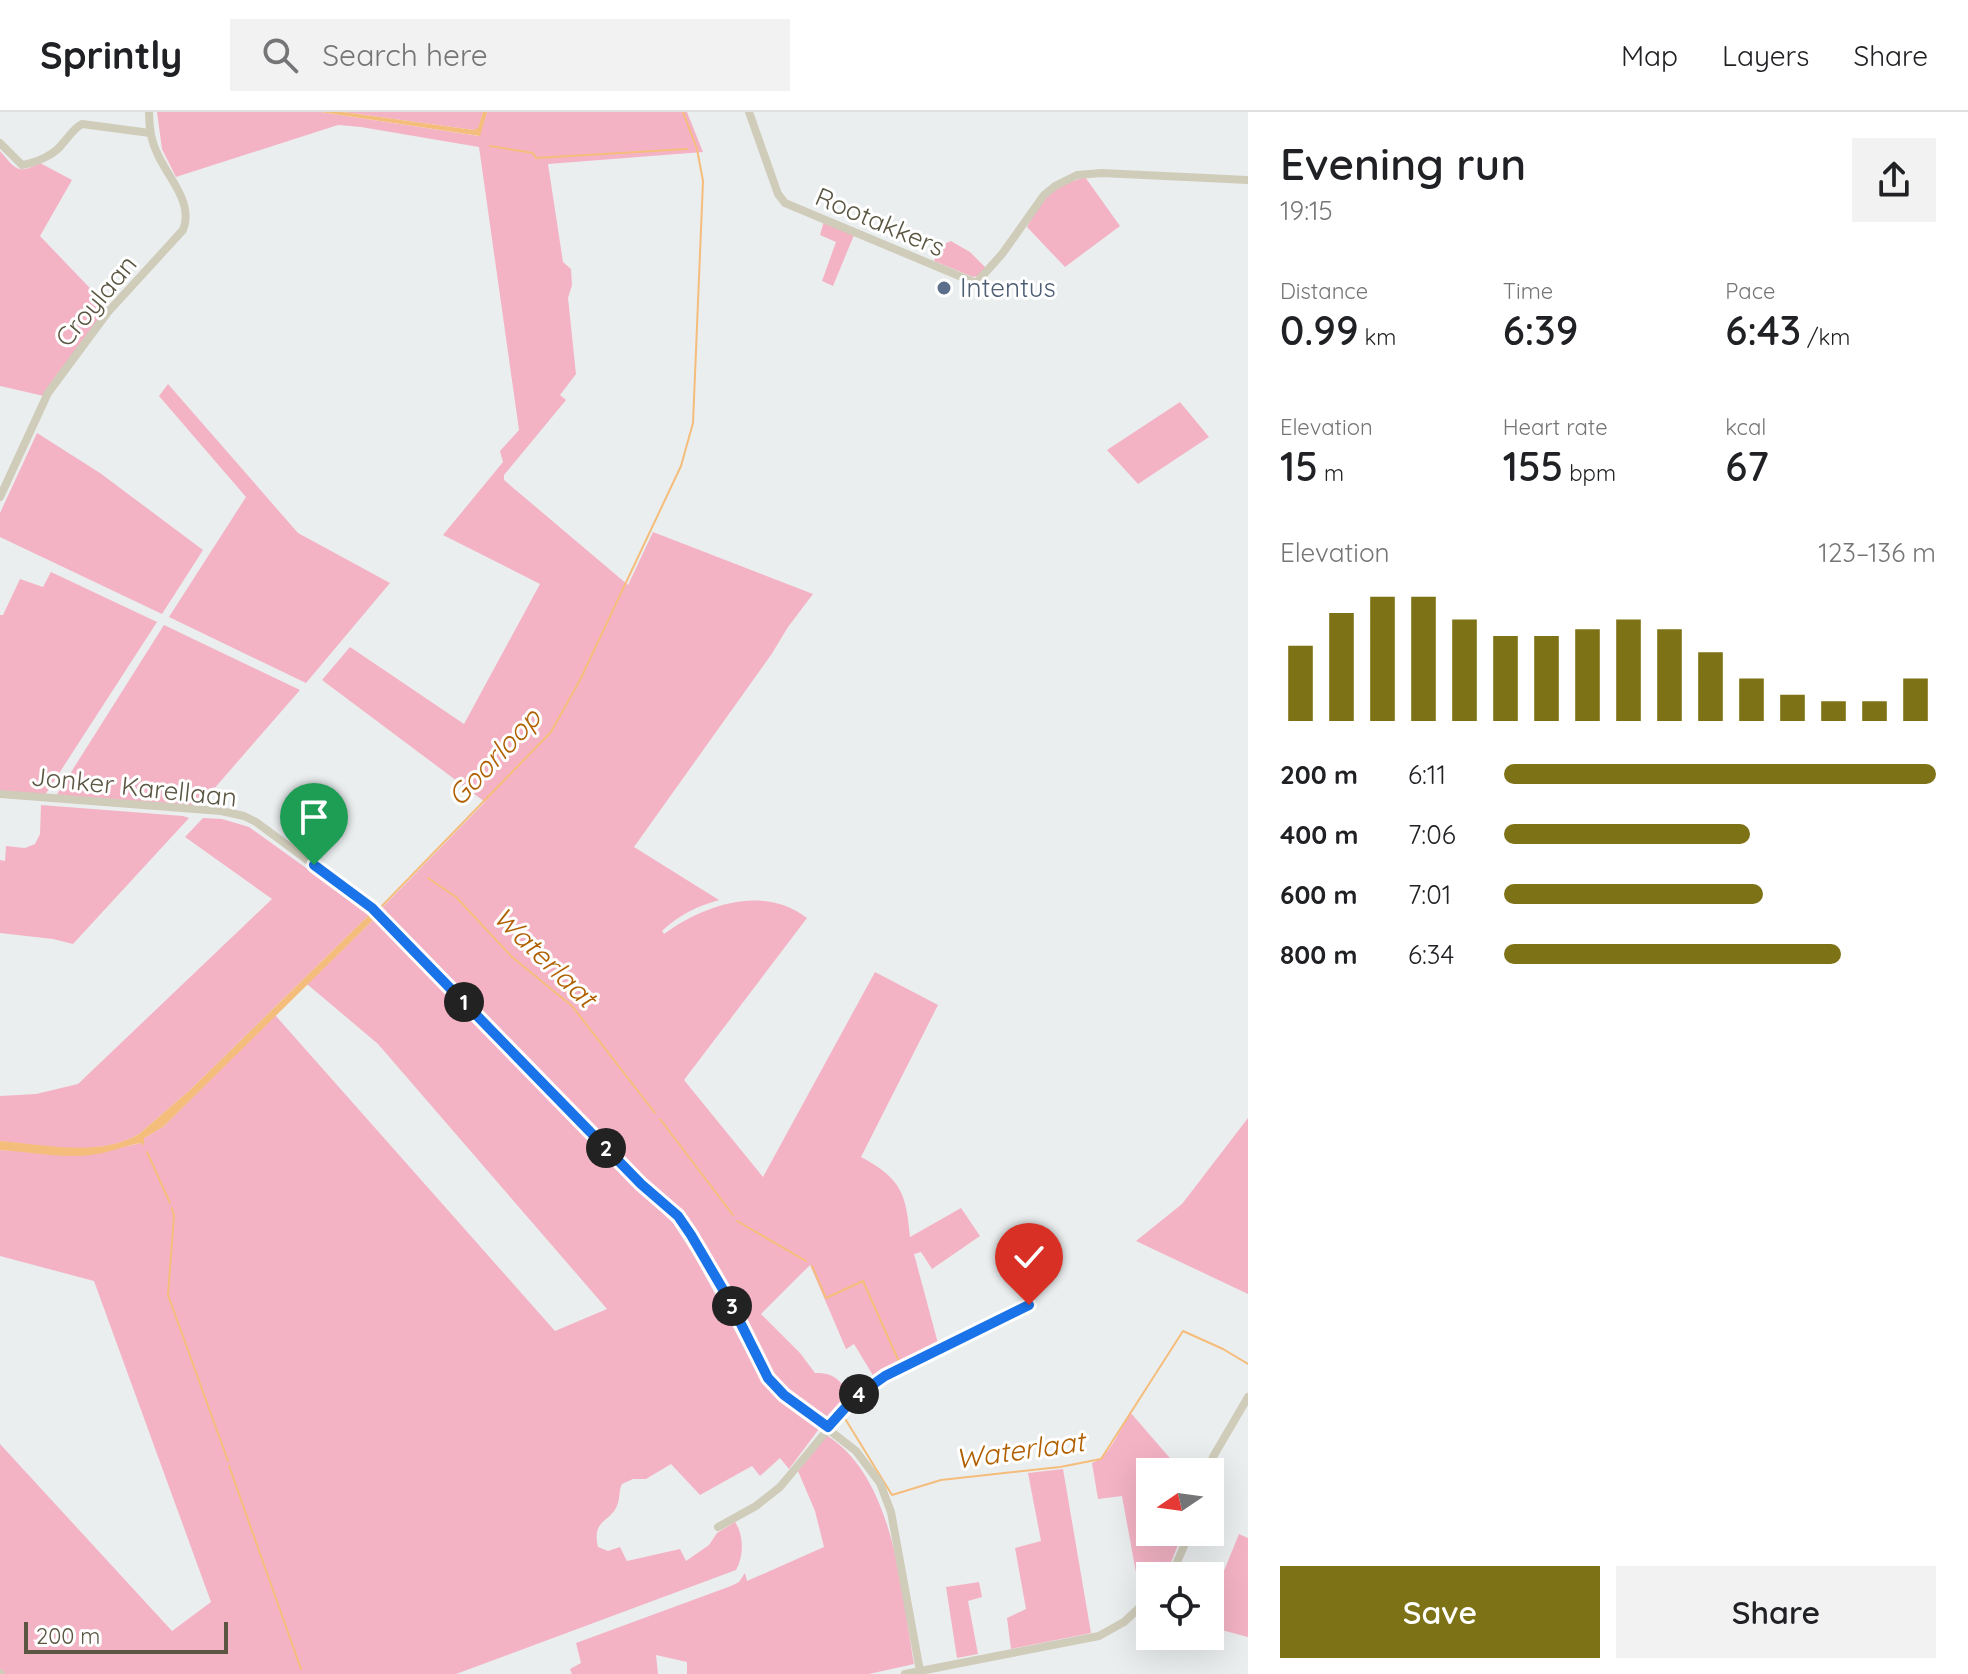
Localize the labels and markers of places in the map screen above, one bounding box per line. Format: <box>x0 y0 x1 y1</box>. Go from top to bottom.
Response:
place label: Intentus <box>960 271 1056 304</box>
marker: Intentus <box>935 279 953 297</box>
pin <box>280 783 348 865</box>
pin: 1 <box>444 982 484 1022</box>
pin: 2 <box>586 1128 626 1168</box>
pin <box>995 1223 1063 1305</box>
pin: 3 <box>712 1286 752 1326</box>
pin: 4 <box>839 1374 879 1414</box>

